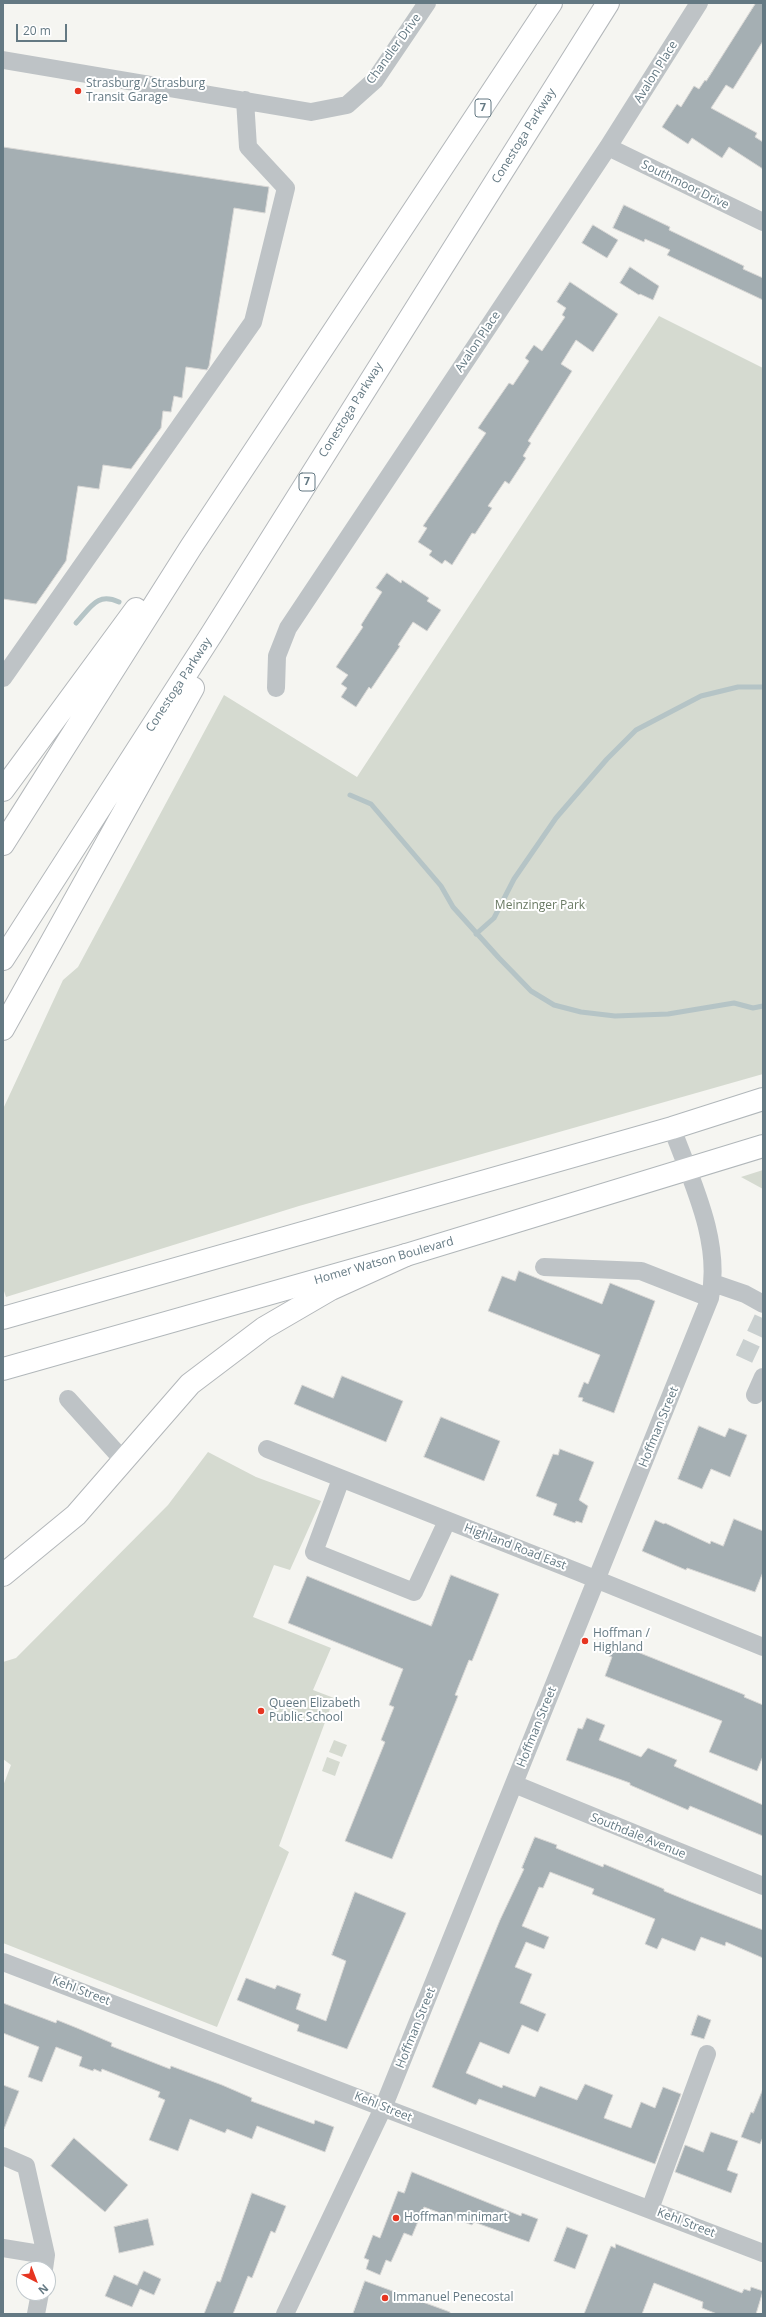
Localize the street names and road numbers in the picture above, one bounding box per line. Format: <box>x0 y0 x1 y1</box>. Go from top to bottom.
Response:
street label: Chandler Drive <box>364 11 424 87</box>
street label: Avalon Place <box>631 38 681 106</box>
street label: Conestoga Parkway <box>489 86 559 186</box>
road number: 7 <box>475 99 491 117</box>
street label: Southmoor Drive <box>639 158 731 212</box>
street label: Avalon Place <box>452 309 504 375</box>
street label: Conestoga Parkway <box>316 360 386 460</box>
road number: 7 <box>299 473 315 491</box>
street label: Conestoga Parkway <box>143 635 215 735</box>
street label: Homer Watson Boulevard <box>313 1234 455 1288</box>
street label: Hoffman Street <box>636 1384 682 1470</box>
street label: Highland Road East <box>462 1521 568 1573</box>
street label: Hoffman Street <box>514 1684 560 1770</box>
street label: Southdale Avenue <box>588 1810 688 1862</box>
street label: Kehl Street <box>50 1973 112 2009</box>
street label: Hoffman Street <box>393 1985 439 2071</box>
street label: Kehl Street <box>352 2089 414 2125</box>
street label: Kehl Street <box>655 2205 717 2241</box>

